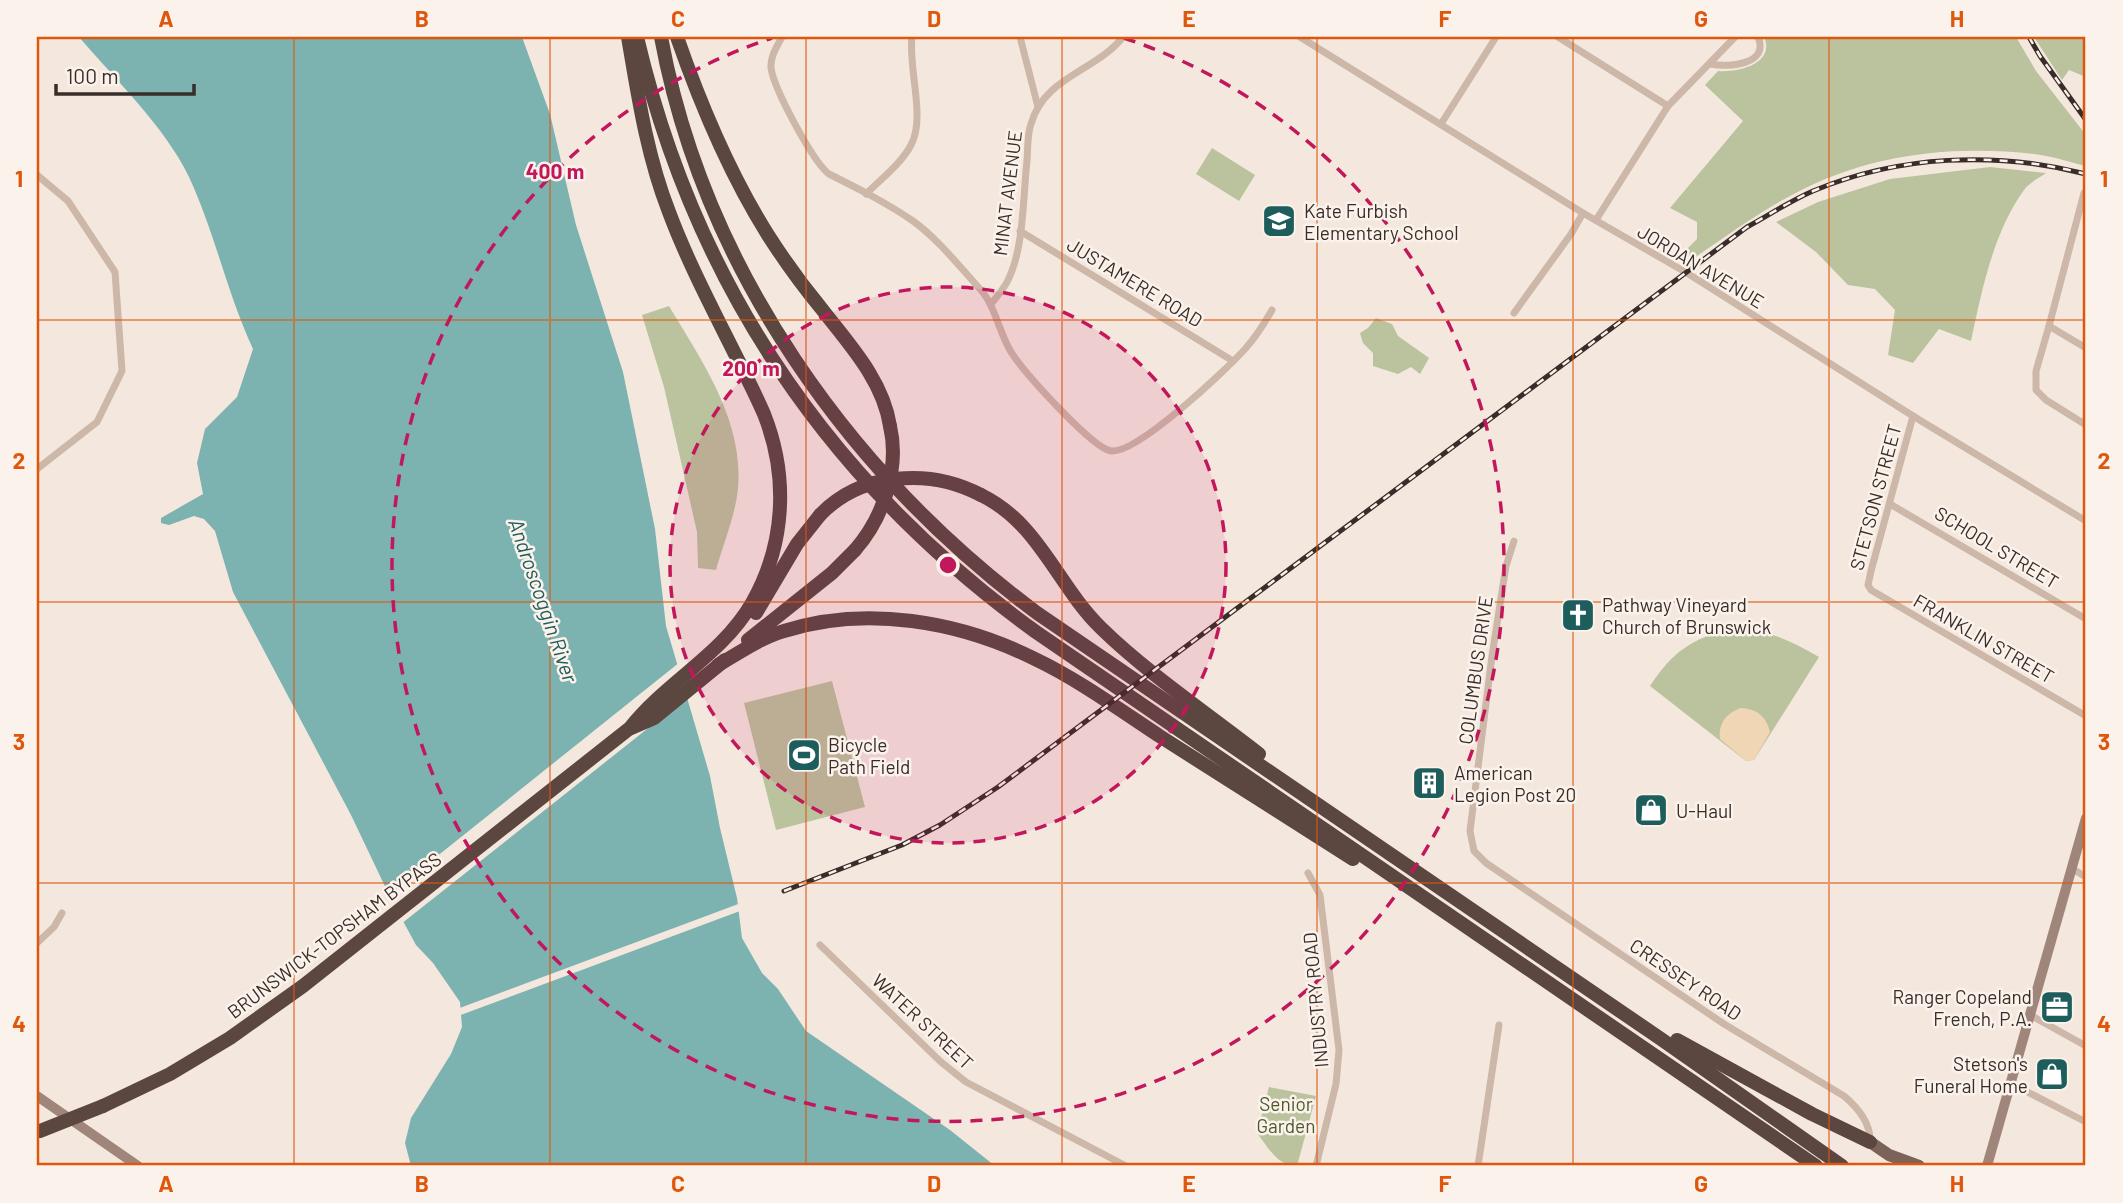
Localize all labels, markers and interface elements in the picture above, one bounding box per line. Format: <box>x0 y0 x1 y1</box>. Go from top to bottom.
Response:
text: A <box>158 4 174 32</box>
text: B <box>415 4 429 32</box>
text: C <box>671 4 685 32</box>
text: D <box>927 4 941 32</box>
text: E <box>1182 4 1196 32</box>
text: F <box>1439 4 1452 32</box>
text: G <box>1694 4 1708 32</box>
text: H <box>1950 4 1964 32</box>
scale bar <box>56 52 194 96</box>
text: 100 m <box>66 63 119 88</box>
street label: MINAT AVENUE <box>988 129 1026 257</box>
text: 400 m <box>526 158 584 183</box>
text: 1 <box>15 164 23 192</box>
text: 1 <box>2100 164 2108 192</box>
place label: Kate Furbish Elementary School <box>1304 199 1459 244</box>
school or university icon: Kate Furbish Elementary School <box>1260 202 1298 240</box>
street label: JORDAN AVENUE <box>1634 219 1768 313</box>
street label: JUSTAMERE ROAD <box>1063 232 1207 332</box>
text: 200 m <box>722 355 780 380</box>
street label: STETSON STREET <box>1844 421 1906 573</box>
text: 2 <box>13 446 25 474</box>
text: 2 <box>2098 446 2110 474</box>
street label: SCHOOL STREET <box>1931 501 2063 593</box>
water label: Androscoggin River <box>504 515 584 686</box>
centre of rings <box>936 553 960 577</box>
street label: FRANKLIN STREET <box>1910 588 2058 688</box>
place label: Pathway Vineyard Church of Brunswick <box>1602 593 1771 638</box>
street label: COLUMBUS DRIVE <box>1453 594 1497 746</box>
church icon: Pathway Vineyard Church of Brunswick <box>1559 596 1597 634</box>
text: 3 <box>13 727 25 755</box>
text: 3 <box>2098 727 2110 755</box>
place label: Bicycle Path Field <box>828 733 910 778</box>
sports icon: Bicycle Path Field <box>785 736 823 774</box>
place label: American Legion Post 20 <box>1454 761 1576 806</box>
building icon: American Legion Post 20 <box>1410 764 1448 802</box>
shop icon: U-Haul <box>1632 791 1670 829</box>
place label: U-Haul <box>1676 799 1733 822</box>
street label: BRUNSWICK-TOPSHAM BYPASS <box>222 847 446 1023</box>
street label: INDUSTRY ROAD <box>1298 931 1332 1069</box>
street label: CRESSEY ROAD <box>1626 933 1746 1025</box>
street label: WATER STREET <box>868 968 978 1074</box>
place label: Ranger Copeland French, P.A. <box>1893 985 2032 1030</box>
office icon: Ranger Copeland French, P.A. <box>2038 988 2076 1026</box>
text: 4 <box>12 1009 26 1037</box>
text: 4 <box>2097 1009 2111 1037</box>
place label: Stetson's Funeral Home <box>1914 1052 2028 1097</box>
shop icon: Stetson's Funeral Home <box>2033 1055 2071 1093</box>
park label: Senior Garden <box>1257 1092 1315 1137</box>
text: A <box>158 1169 174 1197</box>
text: B <box>415 1169 429 1197</box>
text: C <box>671 1169 685 1197</box>
text: D <box>927 1169 941 1197</box>
text: E <box>1182 1169 1196 1197</box>
text: F <box>1439 1169 1452 1197</box>
text: G <box>1694 1169 1708 1197</box>
text: H <box>1950 1169 1964 1197</box>

